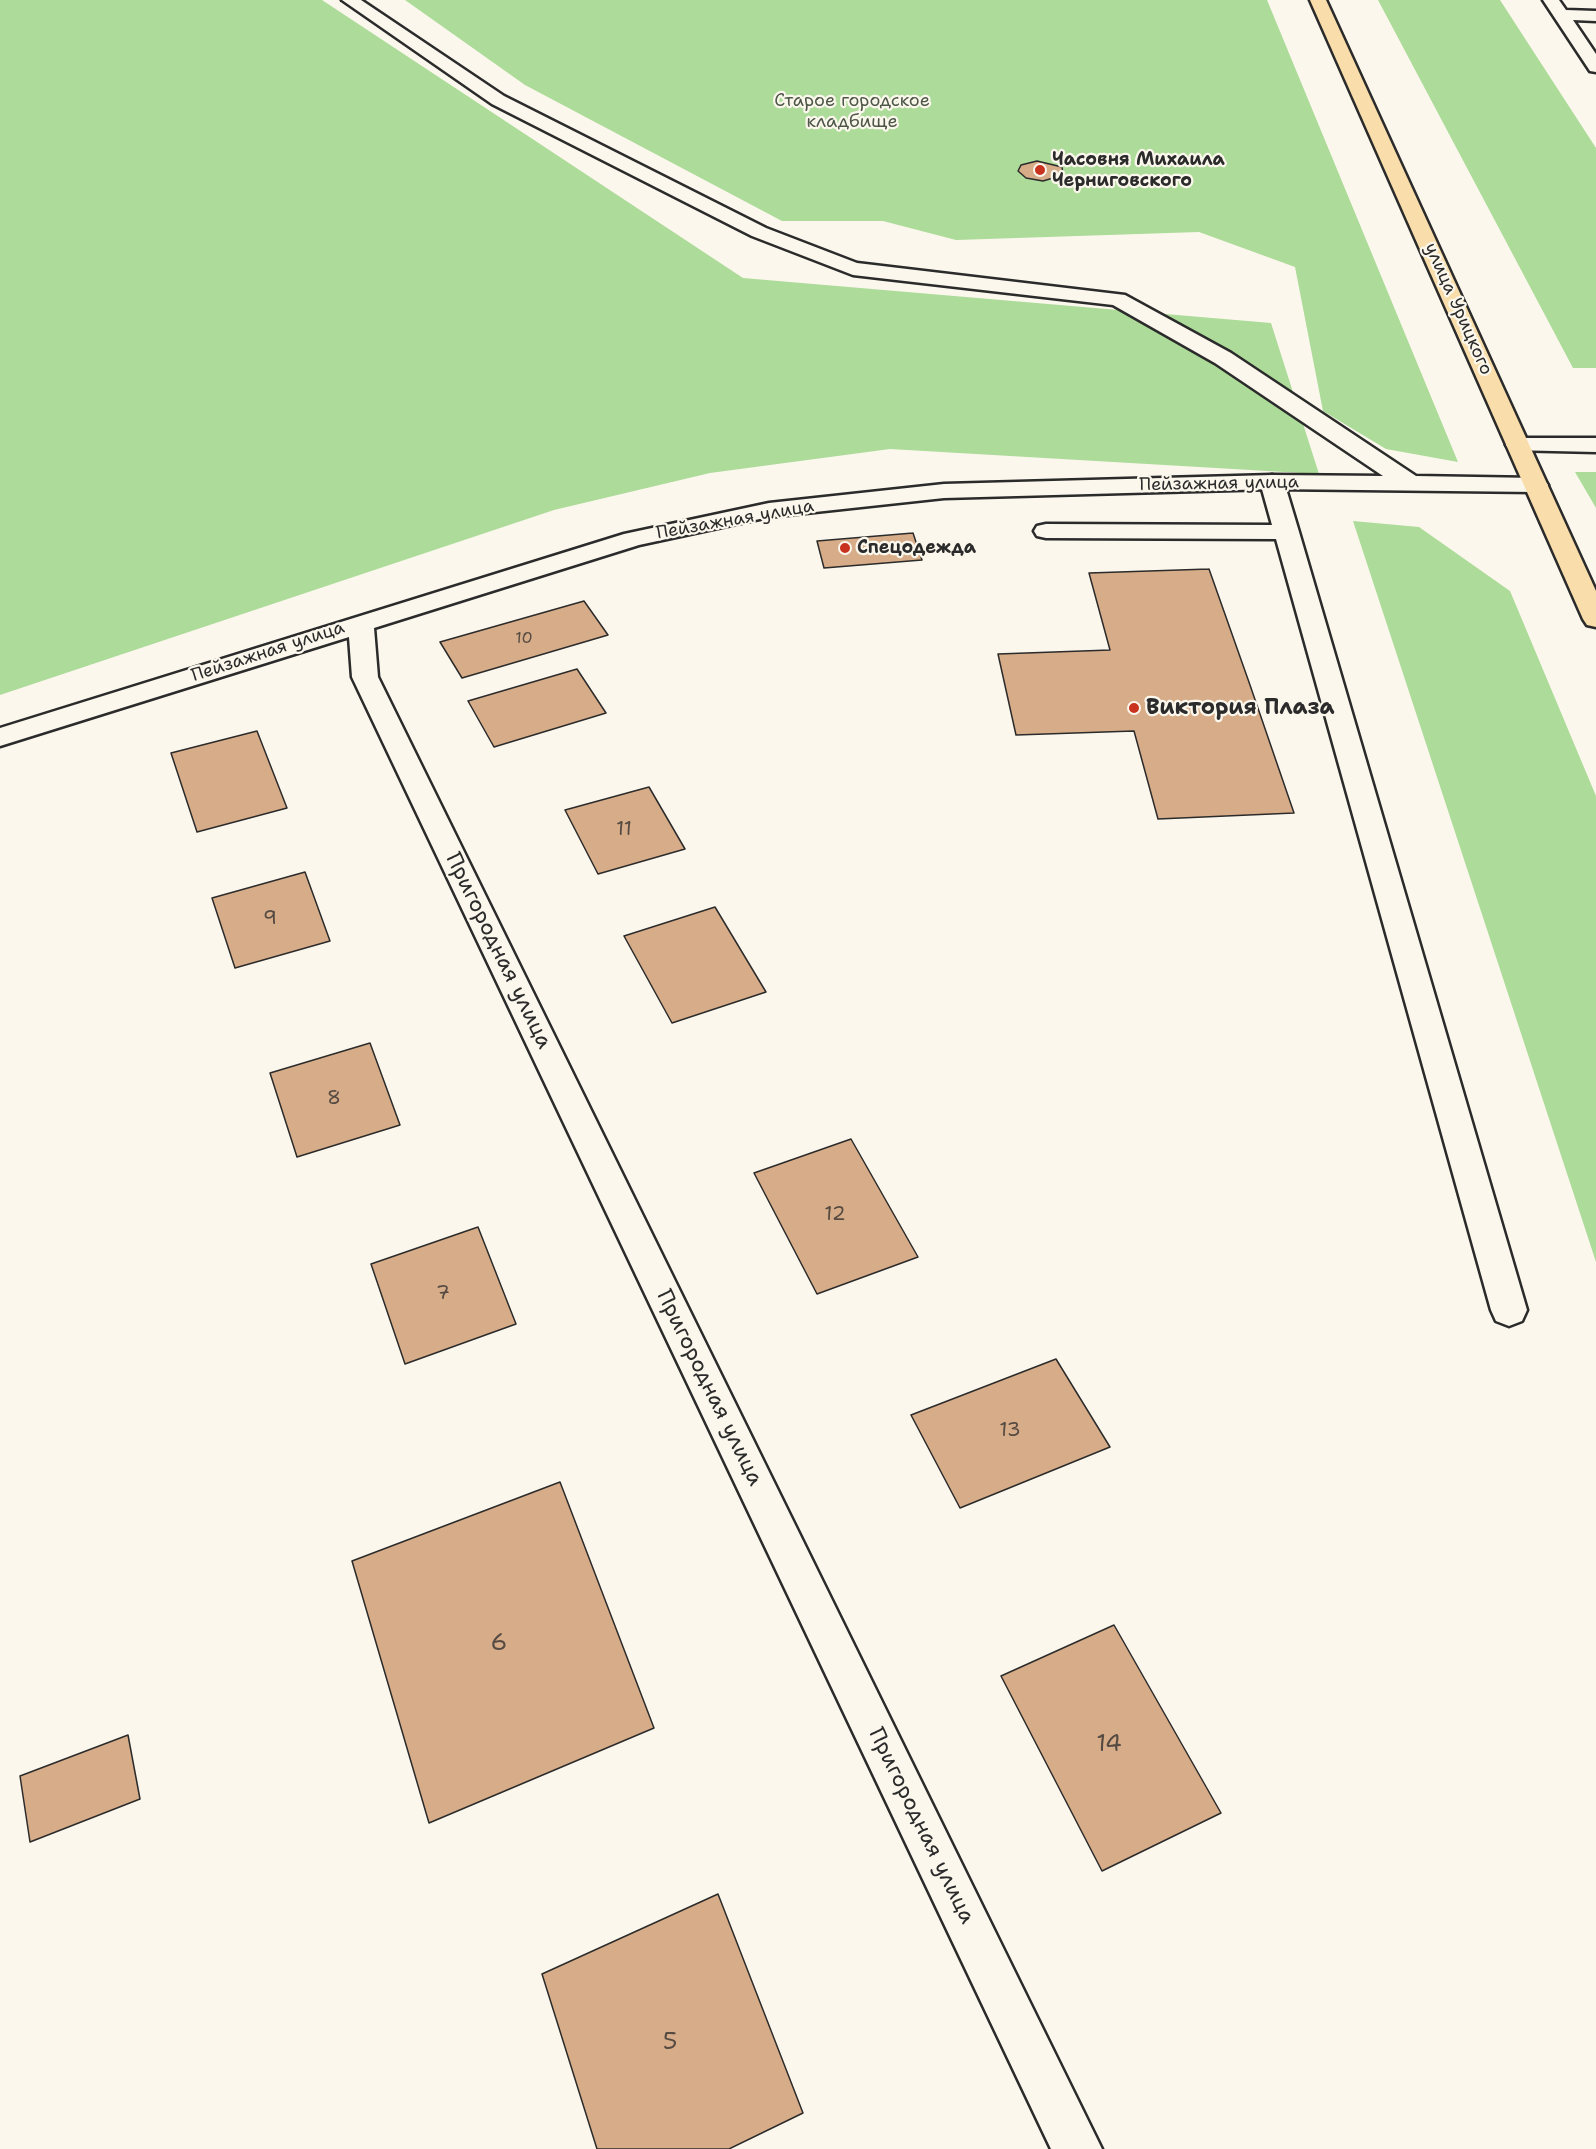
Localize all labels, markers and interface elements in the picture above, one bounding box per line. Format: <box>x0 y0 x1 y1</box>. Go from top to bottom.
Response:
park label: Старое городское кладбище <box>774 90 930 132</box>
place label: Часовня Михаила Черниговского <box>1052 149 1225 192</box>
marker: Часовня Михаила Черниговского <box>1033 163 1047 177</box>
street label: улица Урицкого <box>1419 240 1497 378</box>
street label: Пейзажная улица <box>1139 472 1299 496</box>
street label: Пейзажная улица <box>655 496 815 544</box>
place label: Спецодежда <box>857 537 976 559</box>
marker: Спецодежда <box>838 541 852 555</box>
street label: Пейзажная улица <box>189 617 347 687</box>
house number: 10 <box>515 629 533 649</box>
place label: Виктория Плаза <box>1146 695 1334 721</box>
marker: Виктория Плаза <box>1127 701 1141 715</box>
house number: 11 <box>616 818 632 842</box>
street label: Пригородная улица <box>439 849 557 1053</box>
house number: 9 <box>263 907 277 931</box>
house number: 8 <box>327 1087 341 1111</box>
house number: 12 <box>824 1203 846 1227</box>
house number: 7 <box>436 1282 450 1306</box>
street label: Пригородная улица <box>650 1286 768 1490</box>
house number: 13 <box>999 1419 1021 1443</box>
house number: 6 <box>491 1630 507 1658</box>
street label: Пригородная улица <box>862 1724 980 1928</box>
house number: 14 <box>1096 1731 1122 1759</box>
house number: 5 <box>663 2029 677 2057</box>

